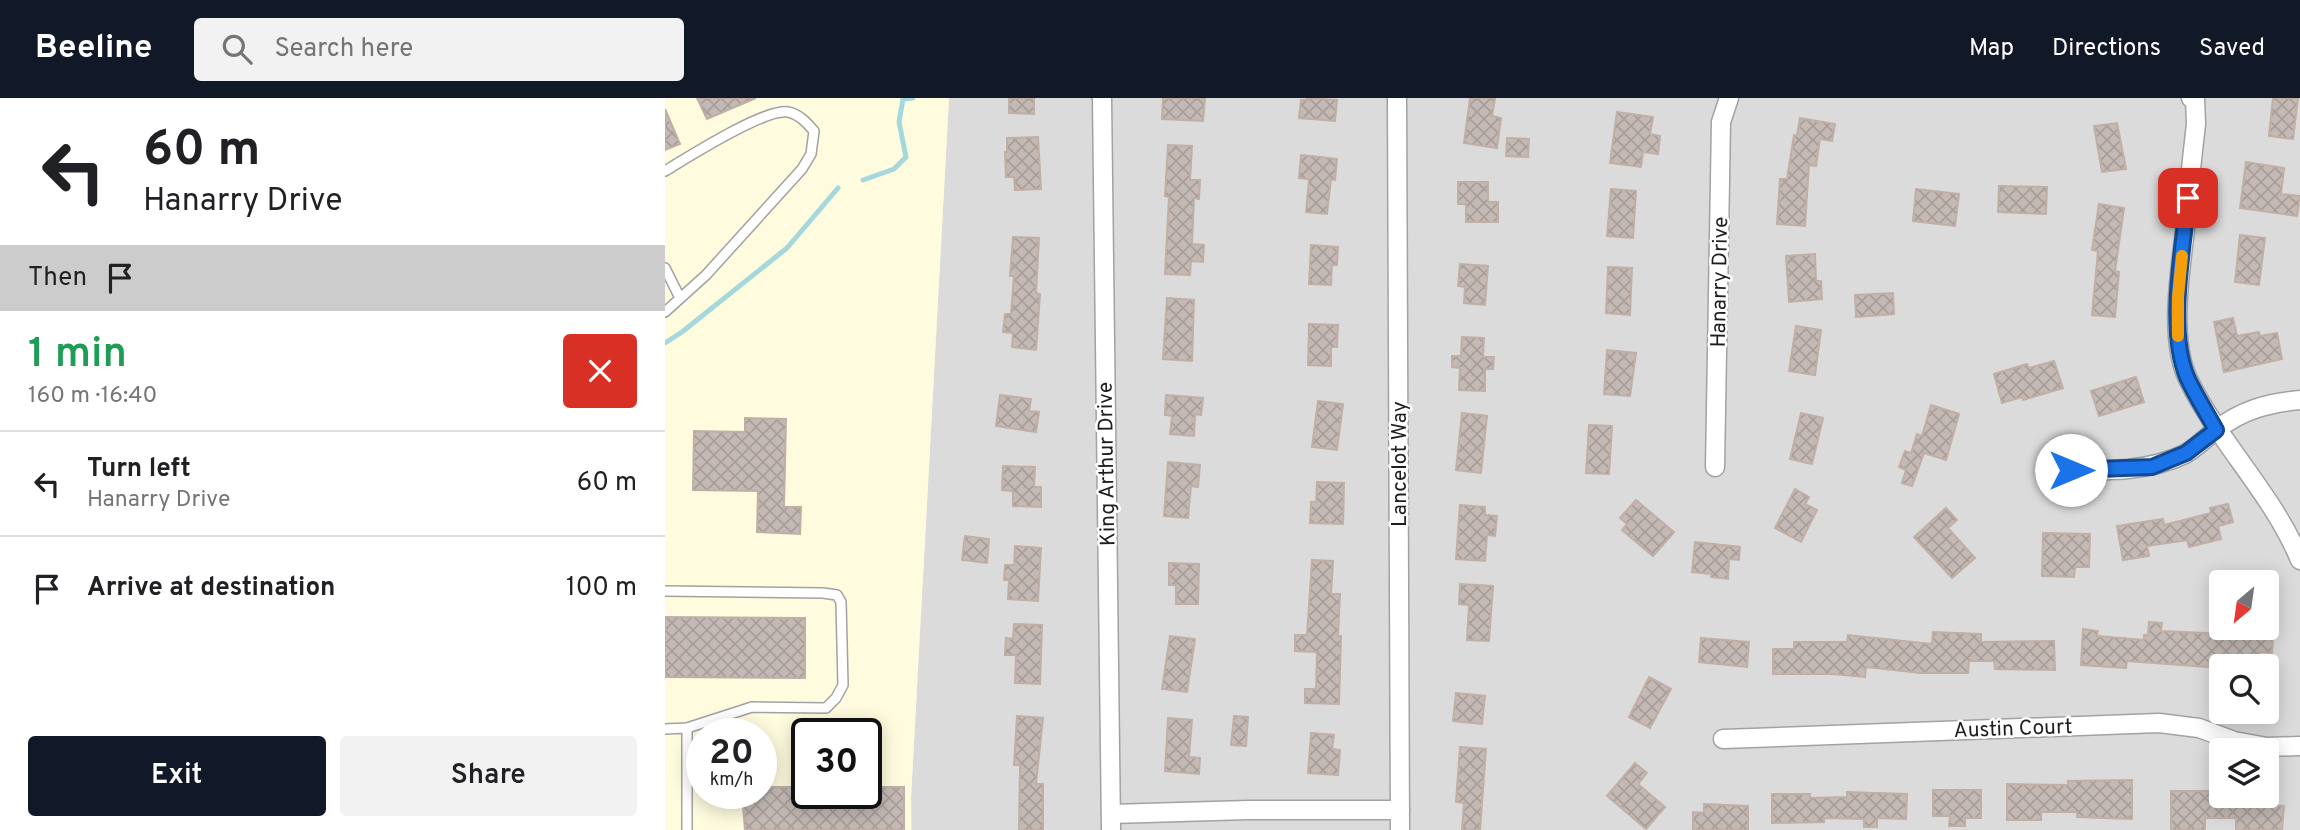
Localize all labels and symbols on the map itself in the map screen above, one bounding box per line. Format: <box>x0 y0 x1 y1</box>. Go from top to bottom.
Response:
pin <box>2158 168 2218 228</box>
street label: Hanarry Drive <box>1706 216 1735 348</box>
street label: King Arthur Drive <box>1093 382 1122 546</box>
street label: Lancelot Way <box>1387 401 1414 527</box>
position arrow <box>2034 433 2108 507</box>
north arrow <box>2209 570 2279 640</box>
street label: Austin Court <box>1953 714 2073 745</box>
speed limit sign: 30 <box>791 718 882 809</box>

